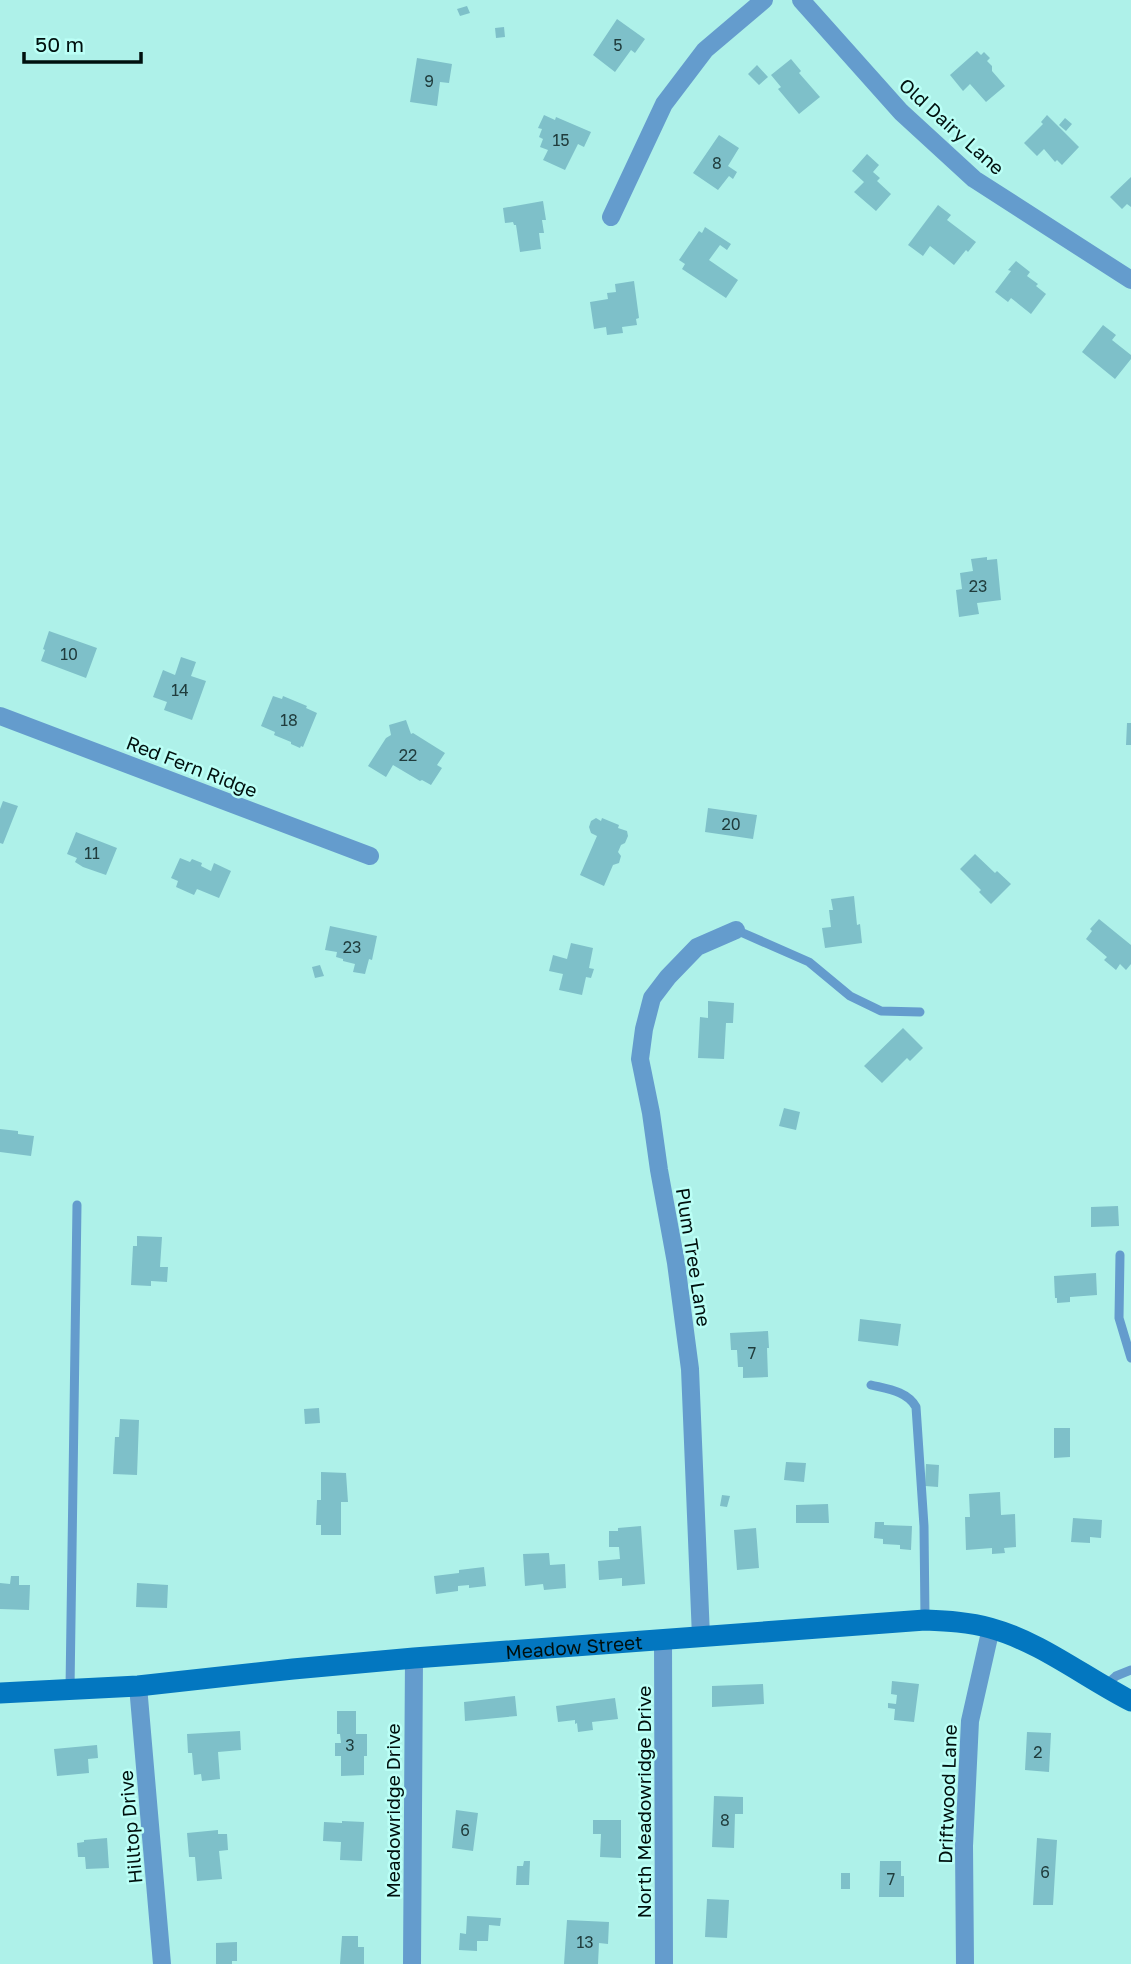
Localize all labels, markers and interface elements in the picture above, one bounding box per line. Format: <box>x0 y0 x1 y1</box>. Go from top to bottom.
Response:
scale bar <box>24 21 142 65</box>
text: 50 m <box>35 31 84 57</box>
house number: 5 <box>613 35 623 55</box>
house number: 9 <box>424 71 434 91</box>
street label: Old Dairy Lane <box>895 73 1009 179</box>
house number: 15 <box>552 130 570 150</box>
house number: 8 <box>712 153 722 173</box>
house number: 23 <box>969 576 987 596</box>
house number: 10 <box>60 644 78 664</box>
house number: 14 <box>171 680 189 700</box>
house number: 18 <box>280 710 298 730</box>
street label: Red Fern Ridge <box>123 730 261 802</box>
house number: 22 <box>399 745 417 765</box>
house number: 20 <box>721 814 741 834</box>
house number: 11 <box>84 843 100 863</box>
house number: 23 <box>343 937 361 957</box>
street label: Plum Tree Lane <box>672 1186 716 1328</box>
house number: 7 <box>748 1343 756 1363</box>
street label: Meadow Street <box>505 1630 643 1663</box>
street label: North Meadowridge Drive <box>632 1686 655 1918</box>
street label: Meadowridge Drive <box>381 1723 404 1899</box>
street label: Driftwood Lane <box>933 1724 961 1864</box>
house number: 3 <box>345 1735 355 1755</box>
house number: 2 <box>1033 1742 1043 1762</box>
street label: Hilltop Drive <box>114 1769 146 1885</box>
house number: 8 <box>720 1810 730 1830</box>
house number: 6 <box>460 1820 470 1840</box>
house number: 6 <box>1040 1862 1050 1882</box>
house number: 7 <box>887 1869 895 1889</box>
house number: 13 <box>576 1932 594 1952</box>

